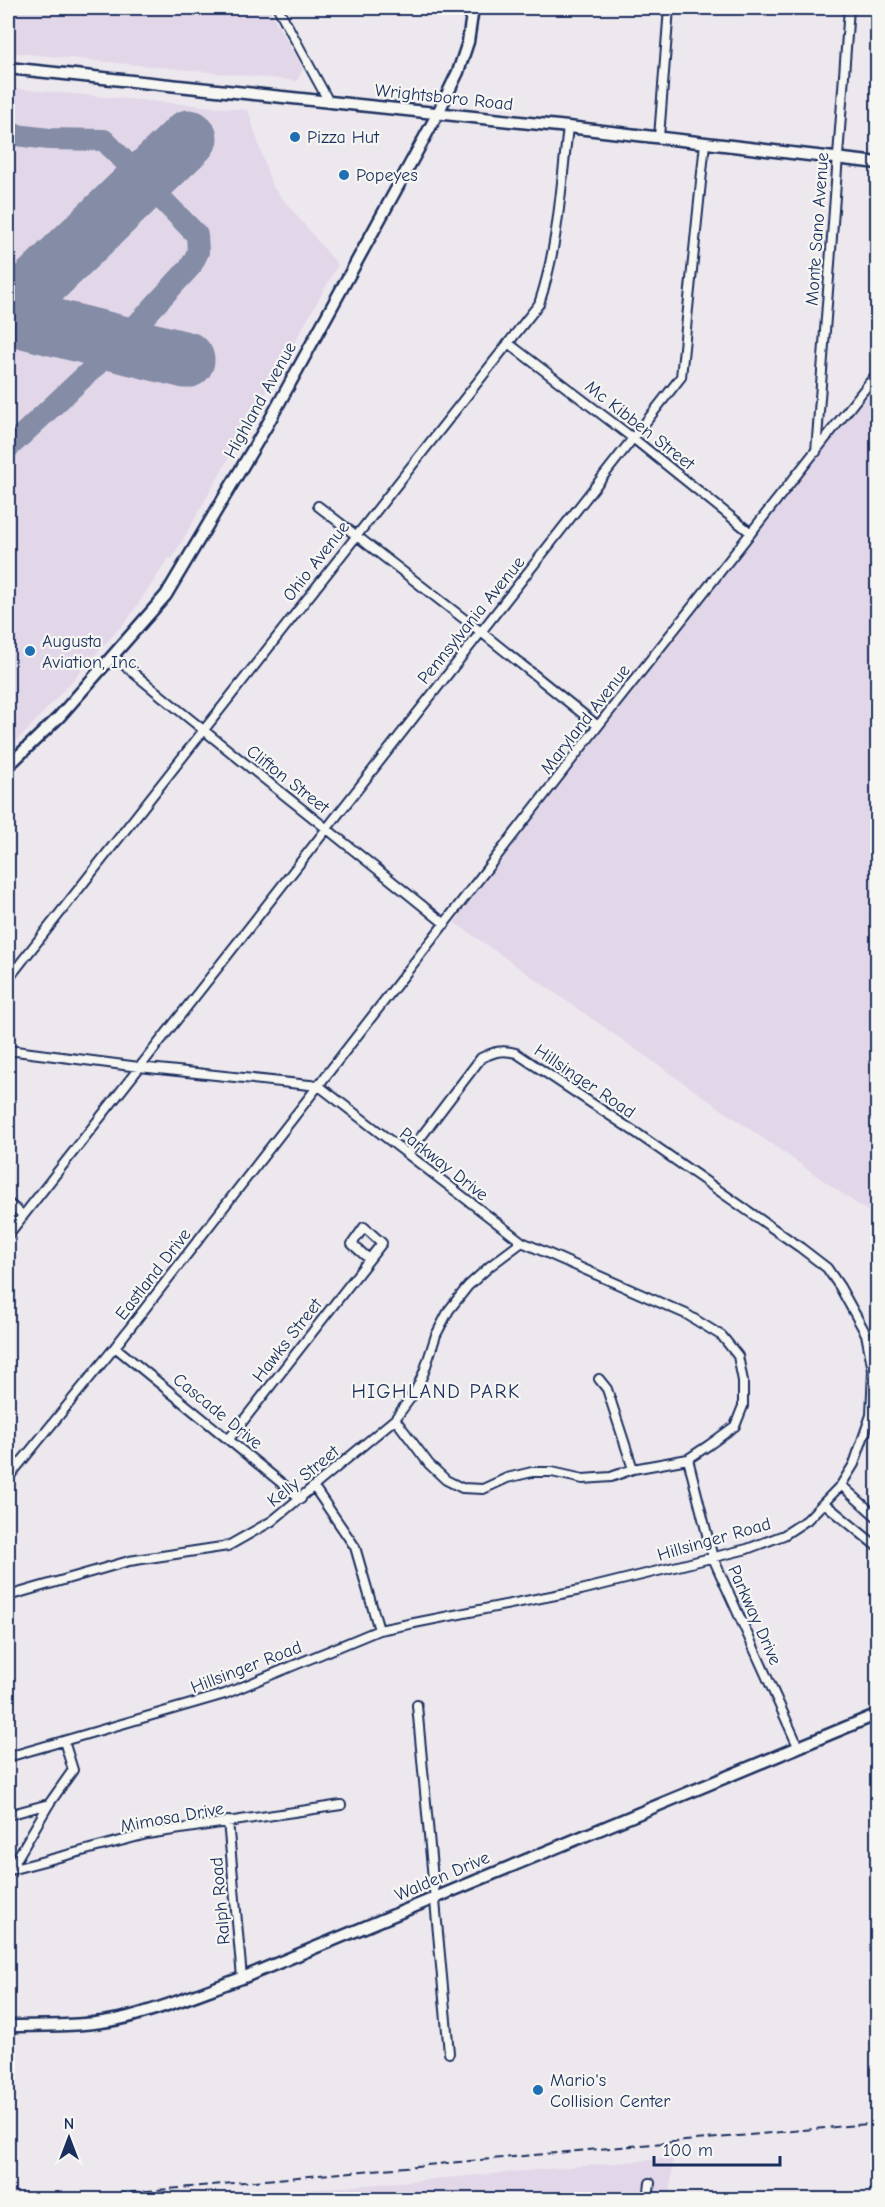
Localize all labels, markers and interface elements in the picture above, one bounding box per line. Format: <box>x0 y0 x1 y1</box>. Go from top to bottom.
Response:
street label: Wrightsboro Road <box>374 80 514 115</box>
place label: Pizza Hut <box>307 127 380 148</box>
marker: Pizza Hut <box>288 130 302 144</box>
street label: Monte Sano Avenue <box>802 152 833 306</box>
place label: Popeyes <box>356 165 418 186</box>
marker: Popeyes <box>337 168 351 182</box>
street label: Highland Avenue <box>220 338 301 462</box>
street label: Mc Kibben Street <box>581 376 699 475</box>
street label: Ohio Avenue <box>279 517 354 605</box>
street label: Pennsylvania Avenue <box>413 552 529 688</box>
place label: Augusta Aviation, Inc. <box>42 631 140 673</box>
marker: Augusta Aviation, Inc. <box>23 644 37 658</box>
street label: Maryland Avenue <box>536 660 635 778</box>
street label: Clifton Street <box>242 741 334 819</box>
street label: Hillsinger Road <box>530 1040 639 1123</box>
street label: Parkway Drive <box>395 1123 492 1206</box>
street label: Eastland Drive <box>111 1224 196 1324</box>
street label: Hawks Street <box>248 1294 327 1386</box>
street label: Cascade Drive <box>169 1369 267 1454</box>
district label: HIGHLAND PARK <box>351 1380 521 1403</box>
street label: Kelly Street <box>263 1441 344 1512</box>
street label: Hillsinger Road <box>655 1513 773 1566</box>
street label: Parkway Drive <box>723 1562 786 1668</box>
street label: Hillsinger Road <box>188 1637 305 1698</box>
street label: Mimosa Drive <box>119 1798 226 1837</box>
street label: Walden Drive <box>392 1847 493 1906</box>
street label: Ralph Road <box>206 1856 235 1946</box>
place label: Mario's Collision Center <box>550 2070 671 2112</box>
marker: Mario's Collision Center <box>531 2083 545 2097</box>
north arrow <box>39 2108 99 2168</box>
text: N <box>64 2115 74 2133</box>
scale bar <box>654 2129 780 2167</box>
text: 100 m <box>663 2140 713 2161</box>

